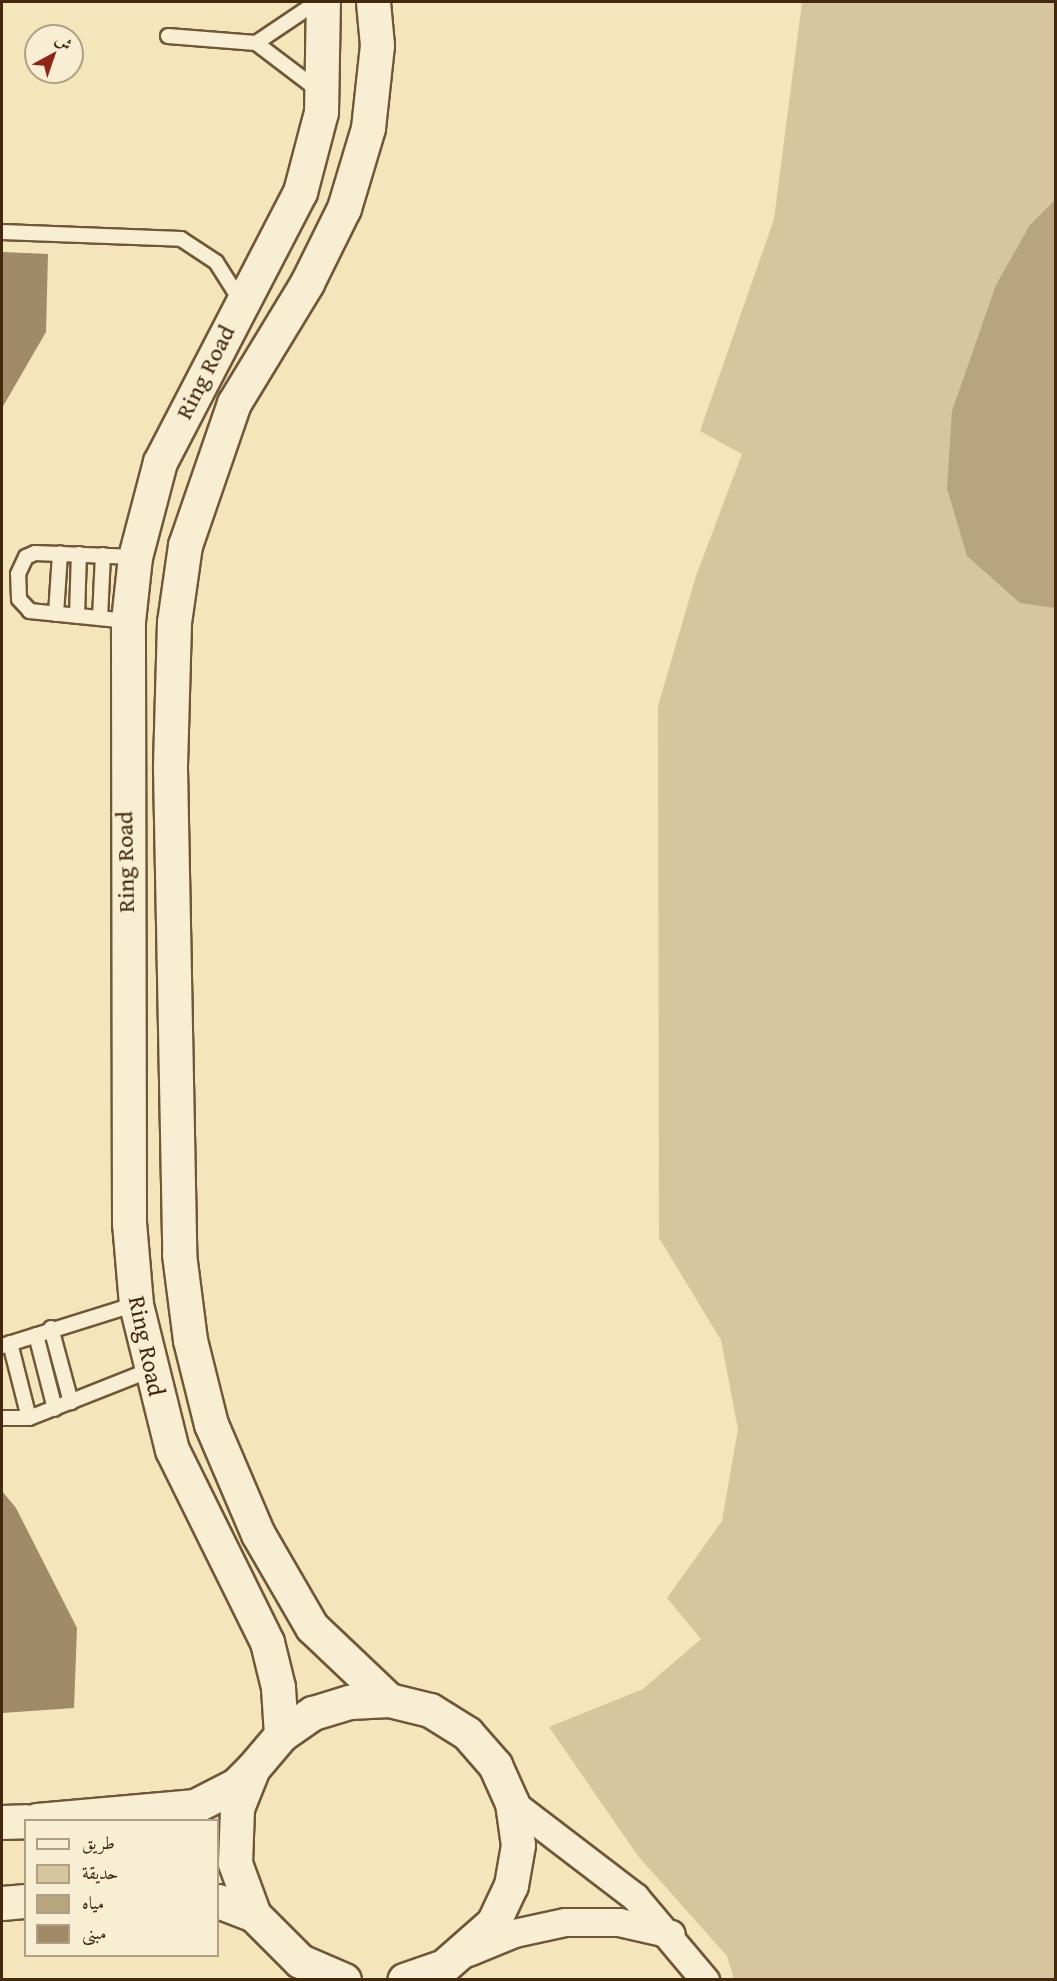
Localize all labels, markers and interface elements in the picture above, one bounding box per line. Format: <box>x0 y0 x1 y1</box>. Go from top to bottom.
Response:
north arrow <box>24 24 84 84</box>
text: ش <box>50 27 78 56</box>
street label: Ring Road <box>169 320 241 424</box>
street label: Ring Road <box>110 811 140 913</box>
street label: Ring Road <box>122 1293 172 1399</box>
legend <box>24 1819 219 1957</box>
text: طريق <box>82 1829 115 1856</box>
text: حديقة <box>82 1859 118 1886</box>
text: مياه <box>82 1889 104 1916</box>
text: مبنى <box>82 1919 107 1946</box>

